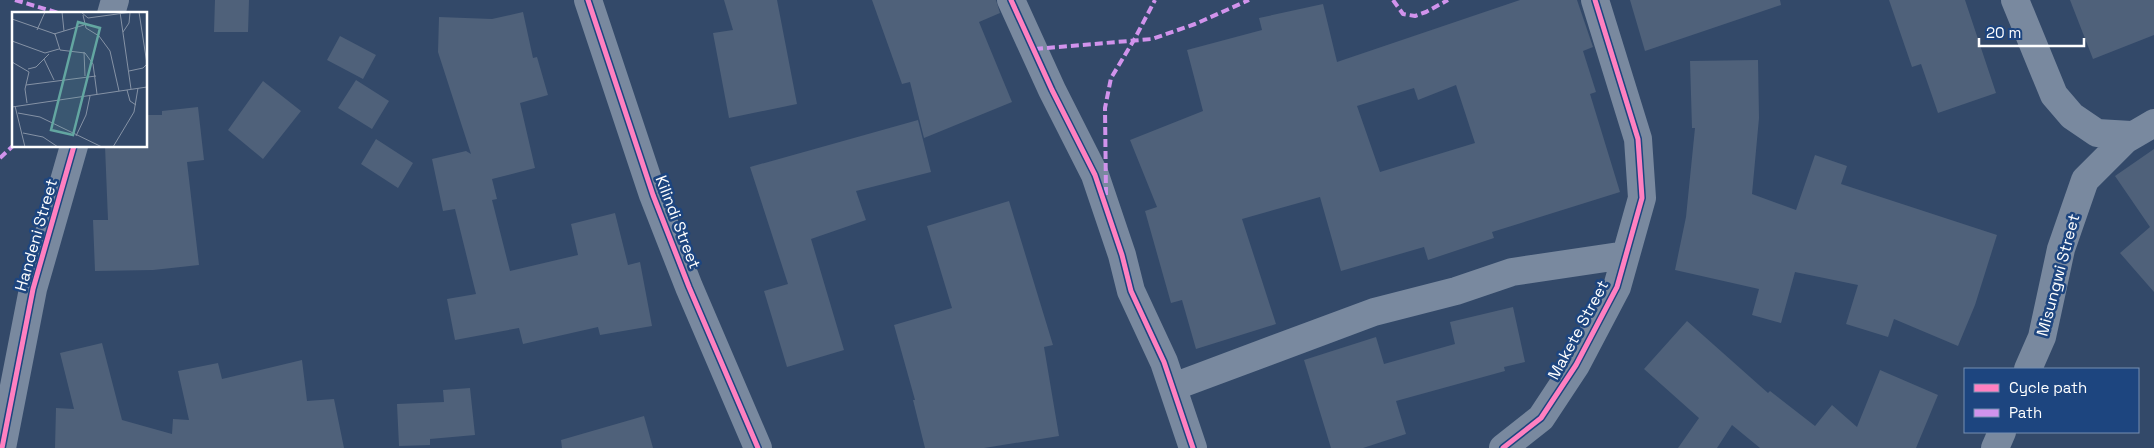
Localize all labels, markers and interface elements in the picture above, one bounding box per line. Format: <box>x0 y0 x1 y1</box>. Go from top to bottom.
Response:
inset map <box>12 12 148 148</box>
scale bar <box>1979 15 2084 47</box>
text: 20 m <box>1986 23 2021 42</box>
street label: Kilindi Street <box>651 172 705 272</box>
street label: Handeni Street <box>10 176 62 294</box>
street label: Misungwi Street <box>2032 212 2084 338</box>
street label: Makete Street <box>1543 277 1613 383</box>
legend <box>1964 368 2139 433</box>
text: Cycle path <box>2009 378 2087 397</box>
text: Path <box>2009 403 2042 422</box>

